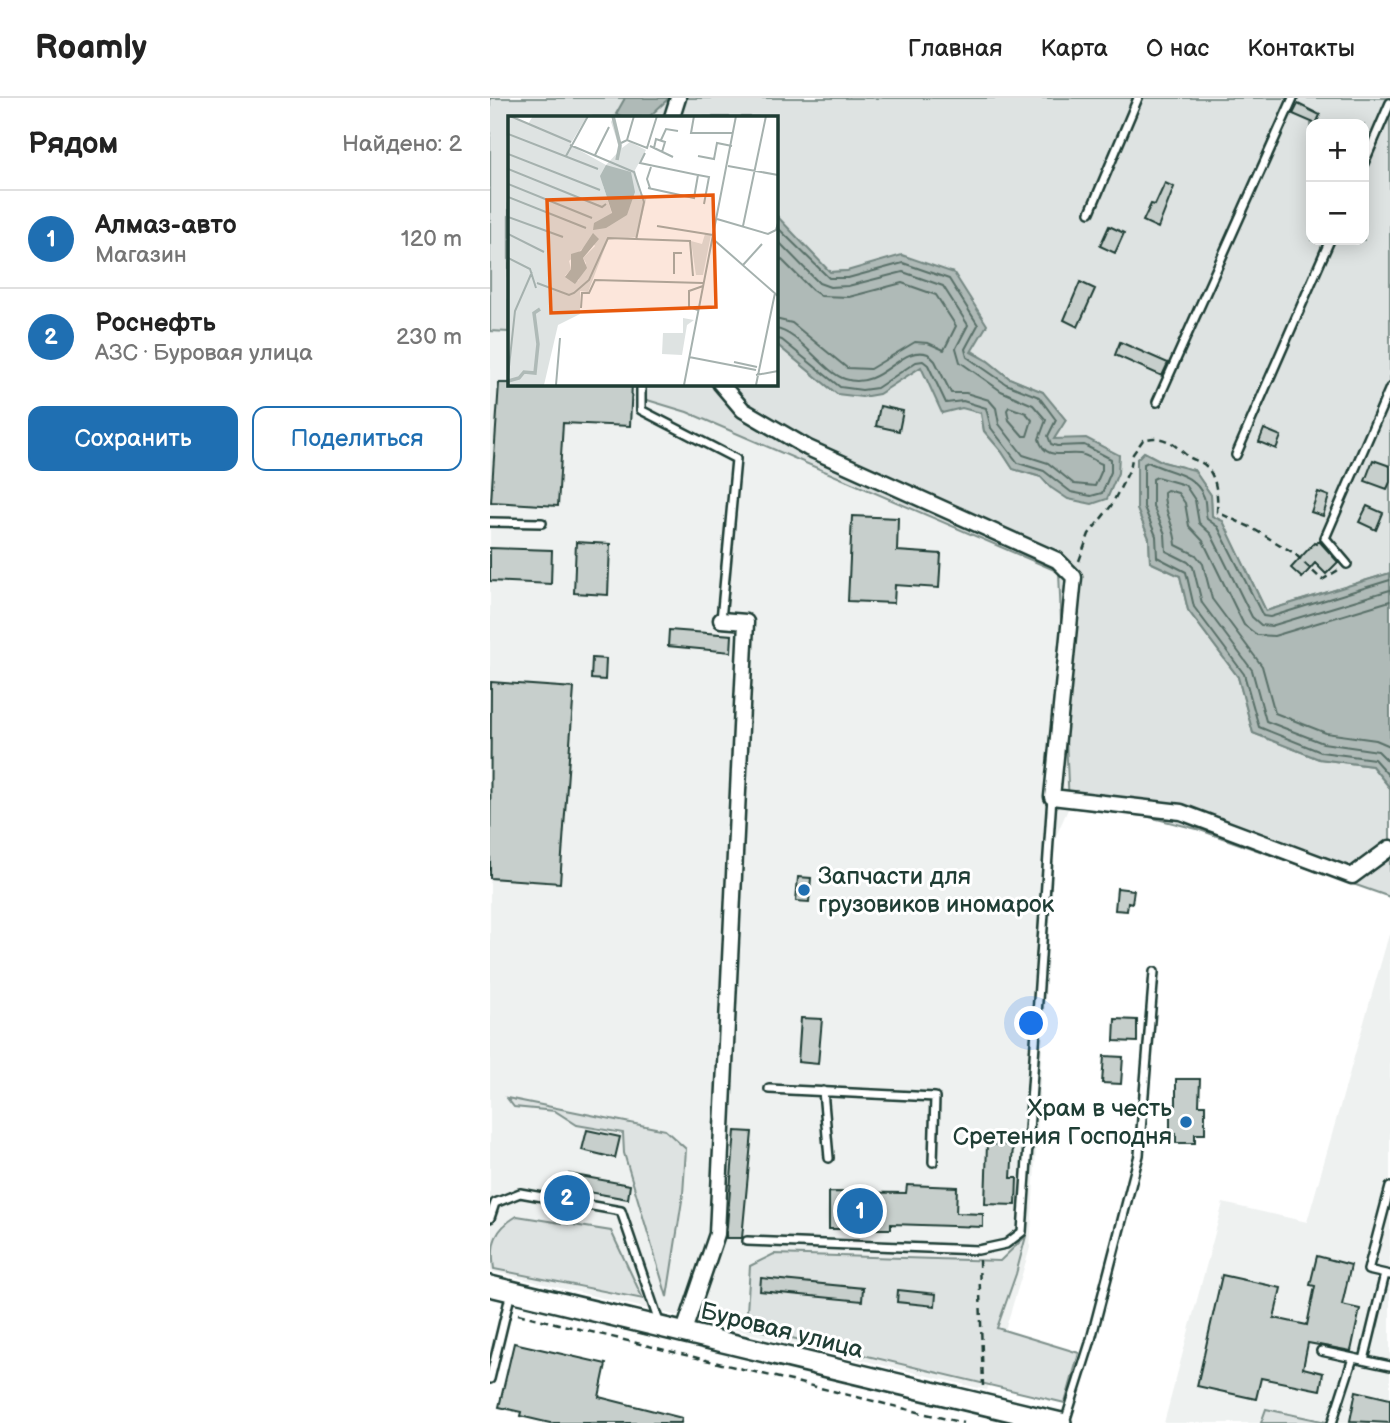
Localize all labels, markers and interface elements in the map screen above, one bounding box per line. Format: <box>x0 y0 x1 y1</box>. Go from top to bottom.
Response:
text: Roamly <box>35 28 147 68</box>
text: Главная <box>908 34 1002 63</box>
text: Карта <box>1040 34 1108 63</box>
text: О нас <box>1146 34 1209 63</box>
text: Контакты <box>1247 34 1355 63</box>
inset map <box>508 116 777 385</box>
map controls <box>1306 119 1369 245</box>
button: + <box>1306 119 1369 182</box>
text: Рядом <box>28 126 118 162</box>
text: Найдено: 2 <box>342 130 462 158</box>
button: − <box>1306 182 1369 245</box>
text: Алмаз-авто <box>95 210 237 241</box>
text: 1 <box>46 225 56 253</box>
text: 120 m <box>401 225 462 253</box>
text: Магазин <box>95 241 187 269</box>
text: Роснефть <box>95 308 216 339</box>
text: 2 <box>44 323 58 351</box>
text: 230 m <box>396 323 462 351</box>
text: АЗС · Буровая улица <box>95 339 313 367</box>
button: Сохранить <box>28 406 238 471</box>
button: Поделиться <box>252 406 462 471</box>
place label: Запчасти для грузовиков иномарок <box>818 862 1054 919</box>
marker: Запчасти для грузовиков иномарок <box>796 882 812 898</box>
your location <box>1014 1006 1048 1040</box>
place label: Храм в честь Сретения Господня <box>953 1094 1172 1151</box>
marker: Храм в честь Сретения Господня <box>1178 1114 1194 1130</box>
pin: 2 <box>544 1172 590 1224</box>
pin: 1 <box>837 1185 883 1237</box>
street label: Буровая улица <box>697 1296 866 1365</box>

